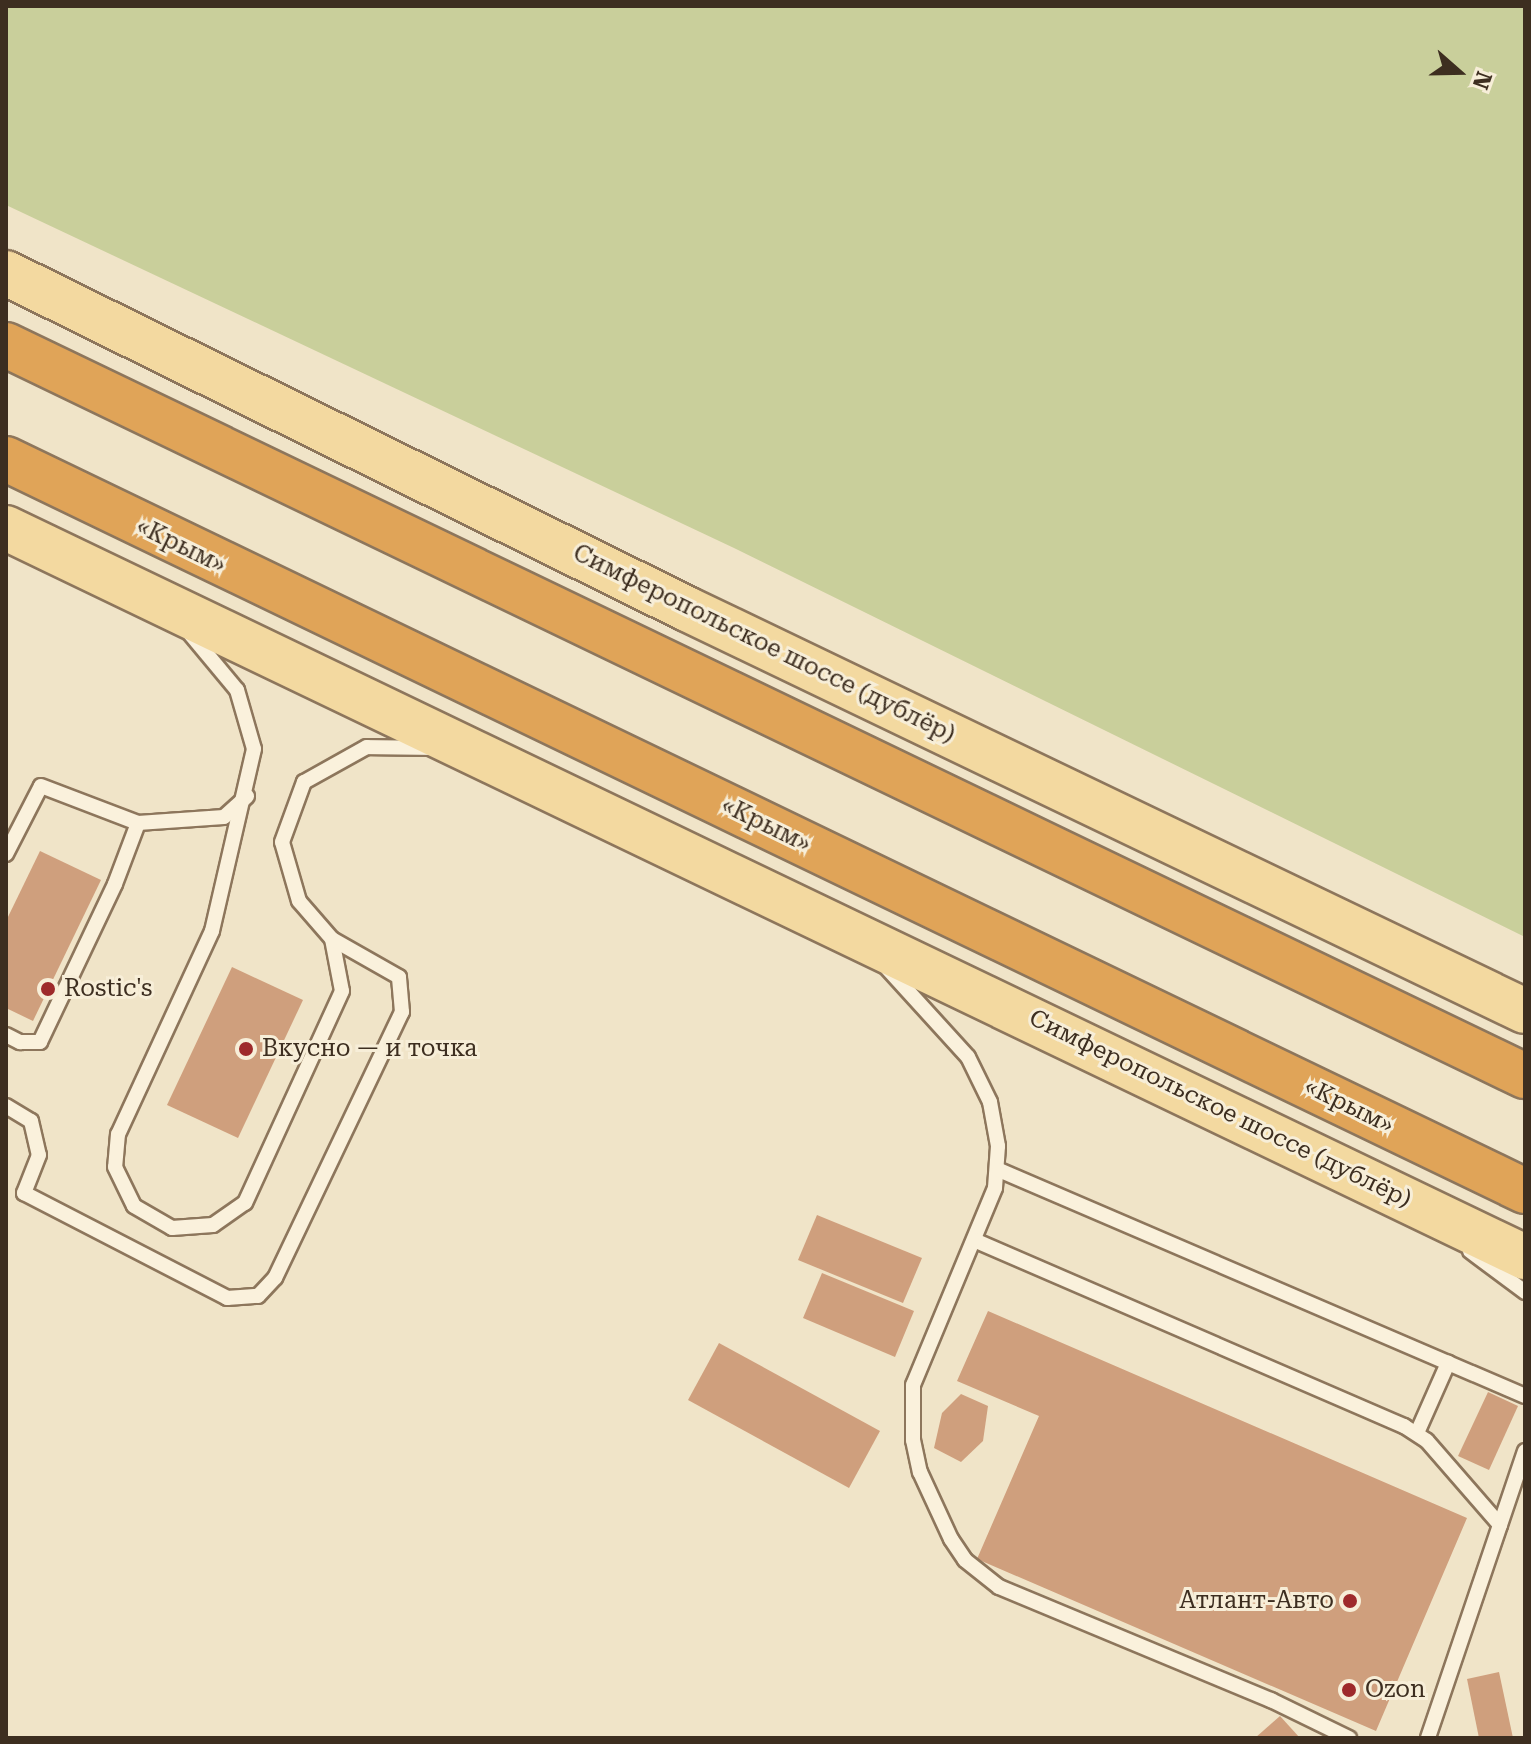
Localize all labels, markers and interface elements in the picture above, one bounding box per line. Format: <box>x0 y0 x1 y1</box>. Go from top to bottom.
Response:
north arrow <box>1419 32 1499 112</box>
text: N <box>1467 68 1497 93</box>
street label: «Крым» <box>132 512 230 580</box>
street label: Симферопольское шоссе (дублёр) <box>568 539 960 749</box>
street label: «Крым» <box>717 791 815 859</box>
place label: Rostic's <box>64 975 153 1003</box>
marker: Rostic's <box>39 980 57 998</box>
street label: Симферопольское шоссе (дублёр) <box>1024 1004 1416 1214</box>
place label: Вкусно — и точка <box>262 1035 477 1063</box>
marker: Вкусно — и точка <box>237 1040 255 1058</box>
street label: «Крым» <box>1300 1072 1398 1140</box>
place label: Атлант-Авто <box>1179 1587 1334 1615</box>
marker: Атлант-Авто <box>1341 1592 1359 1610</box>
place label: Ozon <box>1365 1676 1426 1704</box>
marker: Ozon <box>1340 1681 1358 1699</box>

